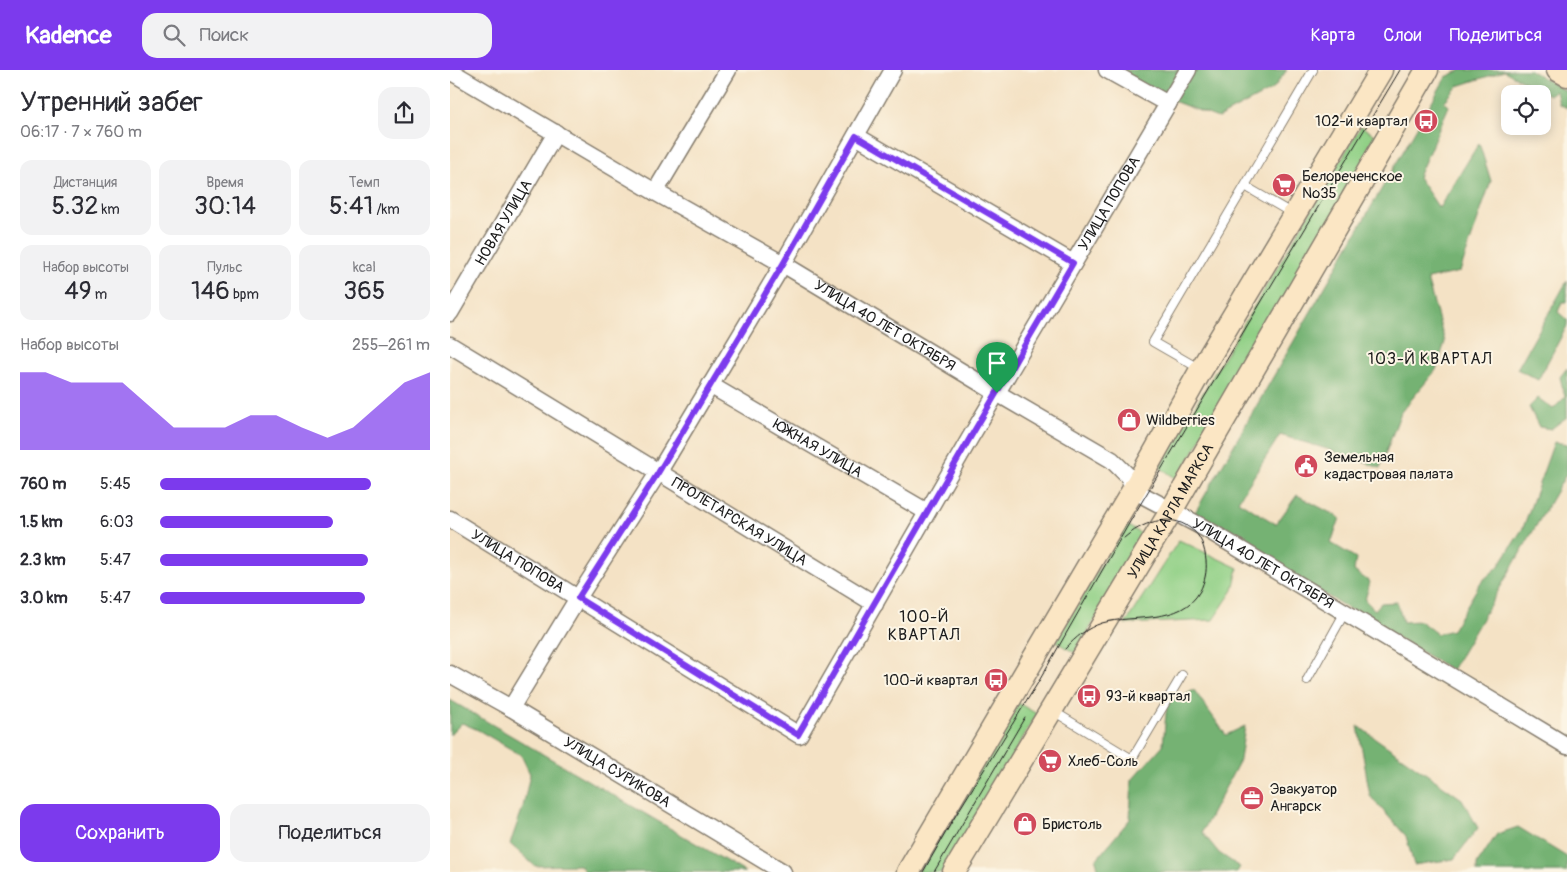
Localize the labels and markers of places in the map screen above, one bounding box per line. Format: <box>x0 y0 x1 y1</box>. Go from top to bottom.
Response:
bus stop icon: 102-й квартал <box>1413 108 1439 134</box>
place label: 102-й квартал <box>1315 112 1408 131</box>
place label: Белореченское №35 <box>1302 167 1403 203</box>
supermarket icon: Белореченское №35 <box>1271 172 1297 198</box>
pin <box>976 342 1018 393</box>
shop icon: Wildberries <box>1116 407 1142 433</box>
place label: Wildberries <box>1146 411 1215 430</box>
place label: Земельная кадастровая палата <box>1324 448 1453 484</box>
public building icon: Земельная кадастровая палата <box>1293 453 1319 479</box>
bus stop icon: 100-й квартал <box>983 667 1009 693</box>
place label: 100-й квартал <box>883 671 978 690</box>
bus stop icon: 93-й квартал <box>1076 683 1102 709</box>
place label: 93-й квартал <box>1106 687 1191 706</box>
supermarket icon: Хлеб-Соль <box>1037 748 1063 774</box>
place label: Хлеб-Соль <box>1068 752 1139 771</box>
place label: Эвакуатор Ангарск <box>1270 780 1337 816</box>
office icon: Эвакуатор Ангарск <box>1239 785 1265 811</box>
shop icon: Бристоль <box>1012 811 1038 837</box>
place label: Бристоль <box>1042 815 1103 834</box>

